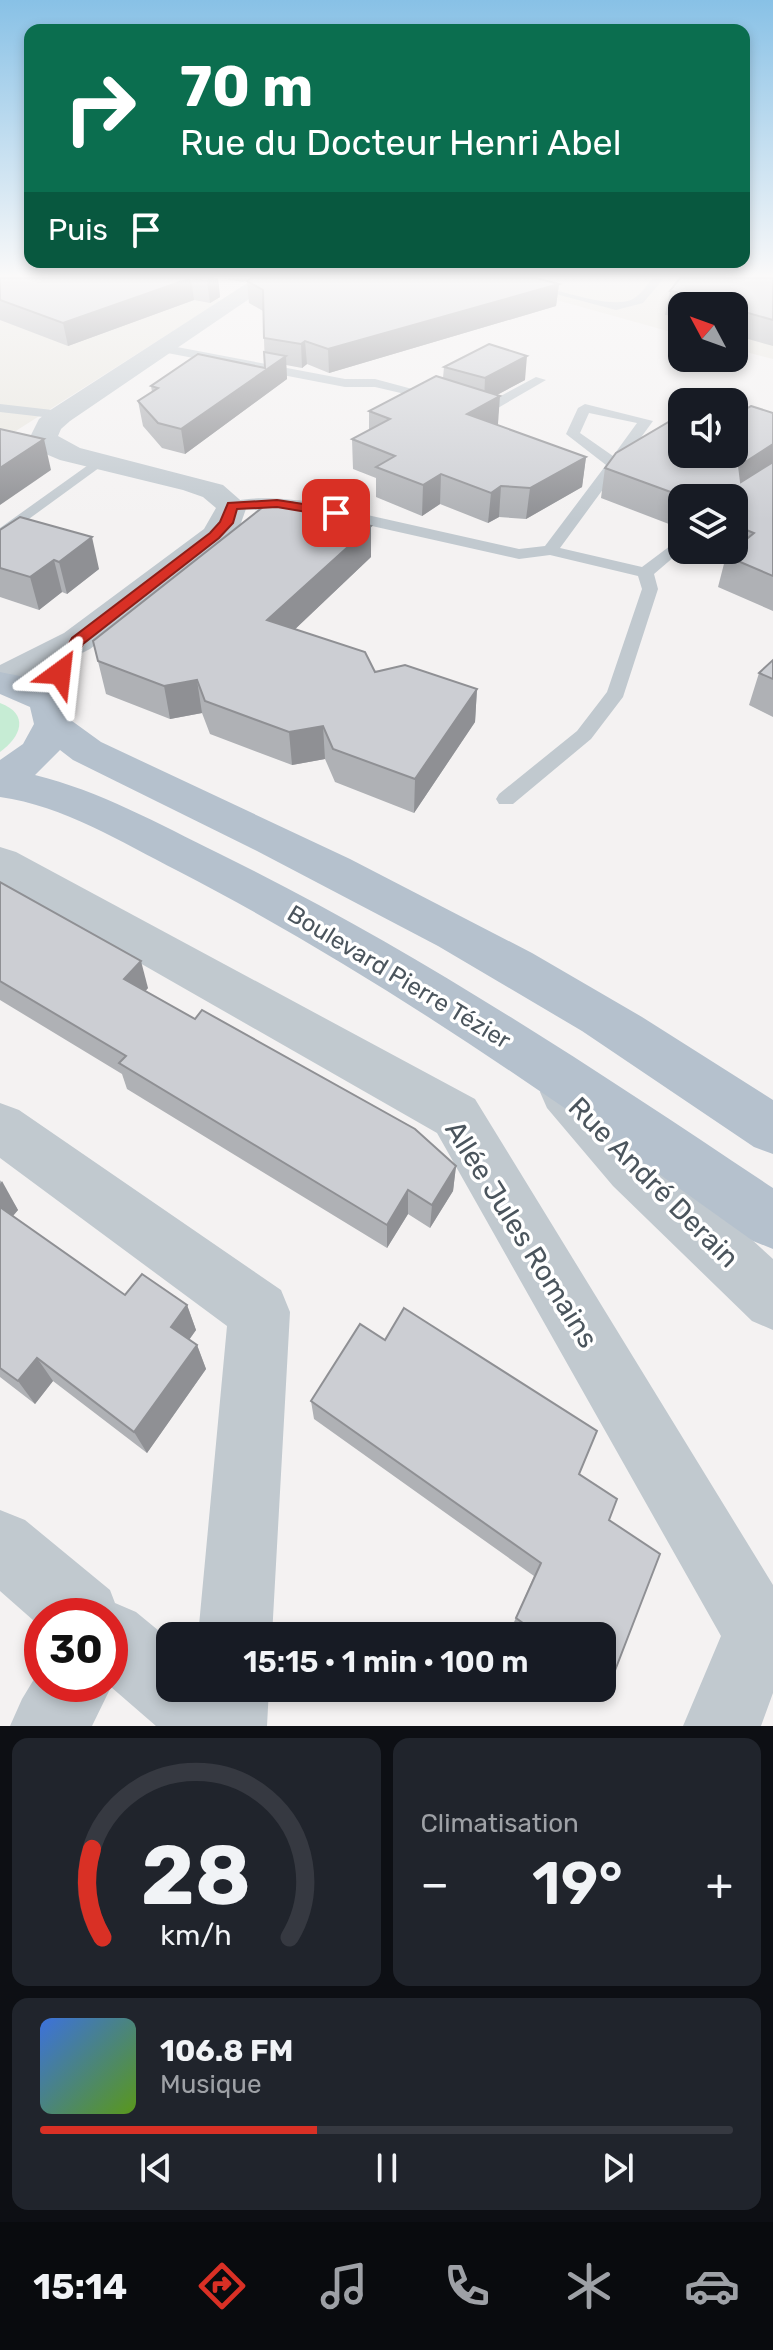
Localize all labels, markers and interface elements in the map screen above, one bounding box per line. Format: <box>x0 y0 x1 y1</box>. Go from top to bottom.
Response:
text: 70 m <box>180 54 313 120</box>
icon: right <box>48 56 152 160</box>
text: Rue du Docteur Henri Abel <box>180 121 621 164</box>
icon: arrive <box>124 208 168 252</box>
text: Puis <box>48 212 108 248</box>
north arrow <box>668 292 748 372</box>
map controls <box>668 292 748 564</box>
button: sound <box>668 388 748 468</box>
pin <box>302 479 370 547</box>
button: layers <box>668 484 748 564</box>
icon: arrive <box>314 491 358 535</box>
position arrow <box>18.0 631 102.0 715</box>
street label: Boulevard Pierre Tézier <box>282 899 516 1055</box>
street label: Rue André Derain <box>562 1090 746 1274</box>
street label: Allée Jules Romains <box>438 1115 605 1354</box>
speed limit sign: 30 <box>24 1598 128 1702</box>
text: 15:15 · 1 min · 100 m <box>243 1644 529 1680</box>
text: Climatisation <box>421 1808 579 1839</box>
text: 28 <box>141 1826 251 1925</box>
text: 19° <box>532 1848 623 1919</box>
text: − <box>421 1858 449 1910</box>
text: + <box>706 1858 733 1910</box>
text: km/h <box>161 1918 232 1952</box>
text: 106.8 FM <box>160 2033 293 2069</box>
text: Musique <box>160 2069 262 2100</box>
icon: previous <box>134 2146 178 2190</box>
icon: pause <box>365 2146 409 2190</box>
icon: next <box>596 2146 640 2190</box>
icon: directions <box>194 2258 250 2314</box>
icon: music <box>316 2258 372 2314</box>
icon: phone <box>439 2258 495 2314</box>
icon: climate <box>561 2258 617 2314</box>
icon: car <box>684 2258 740 2314</box>
text: 15:14 <box>33 2265 127 2308</box>

